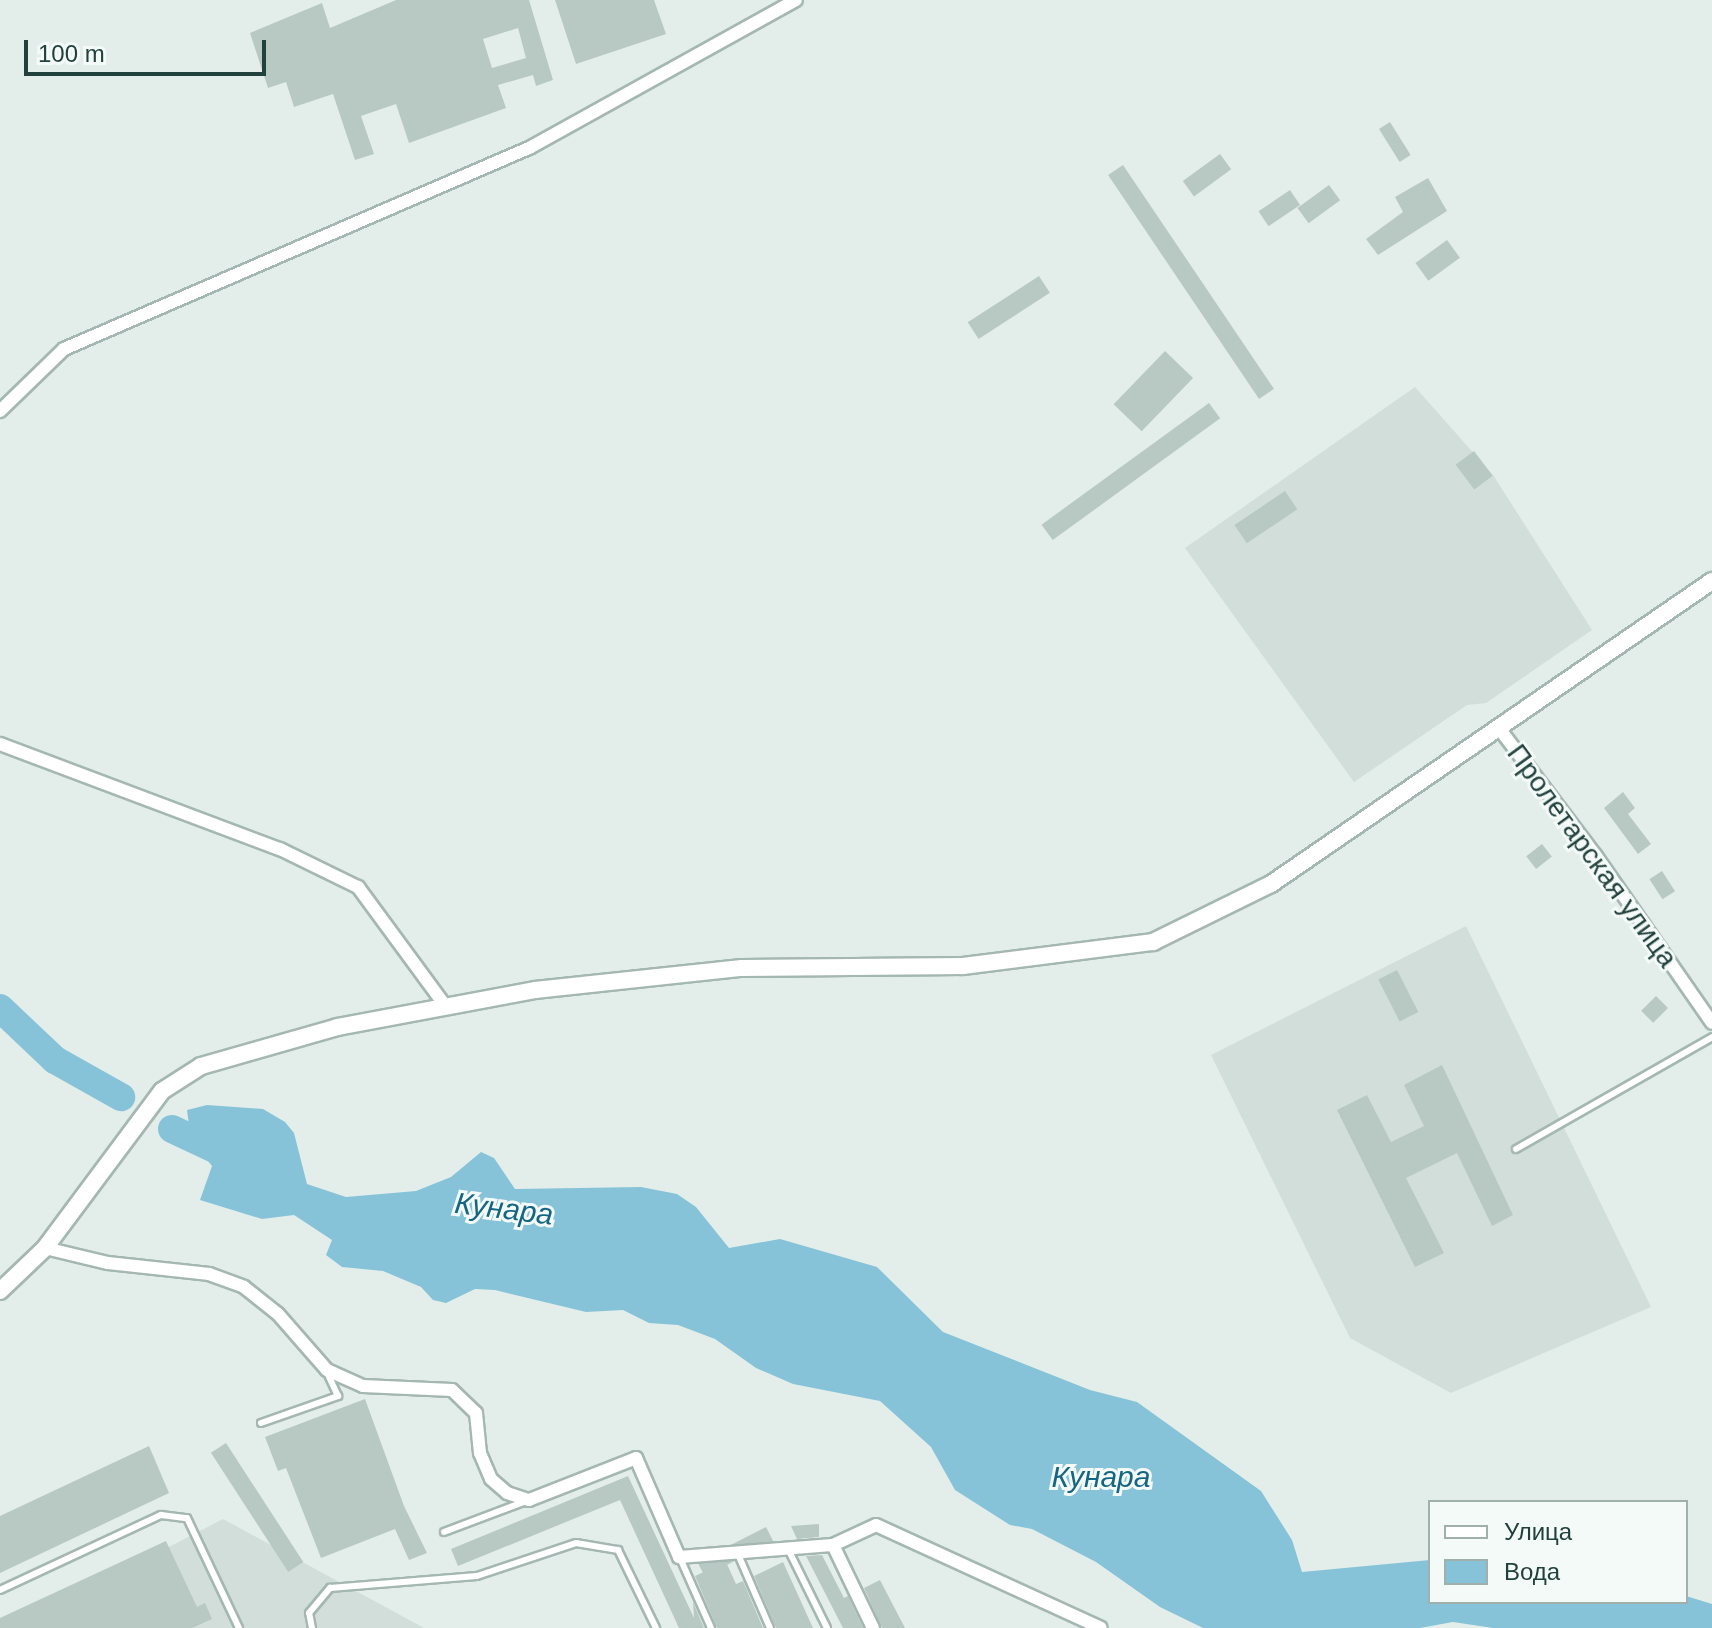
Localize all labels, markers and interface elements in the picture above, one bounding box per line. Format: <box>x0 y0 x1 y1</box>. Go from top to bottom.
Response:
scale bar <box>28 24 270 74</box>
text: 100 m <box>38 40 105 67</box>
street label: Пролетарская улица <box>1500 738 1684 974</box>
water label: Кунара <box>453 1185 555 1233</box>
water label: Кунара <box>1052 1459 1150 1495</box>
legend <box>1428 1500 1688 1604</box>
text: Улица <box>1504 1518 1572 1545</box>
text: Вода <box>1504 1558 1560 1585</box>

